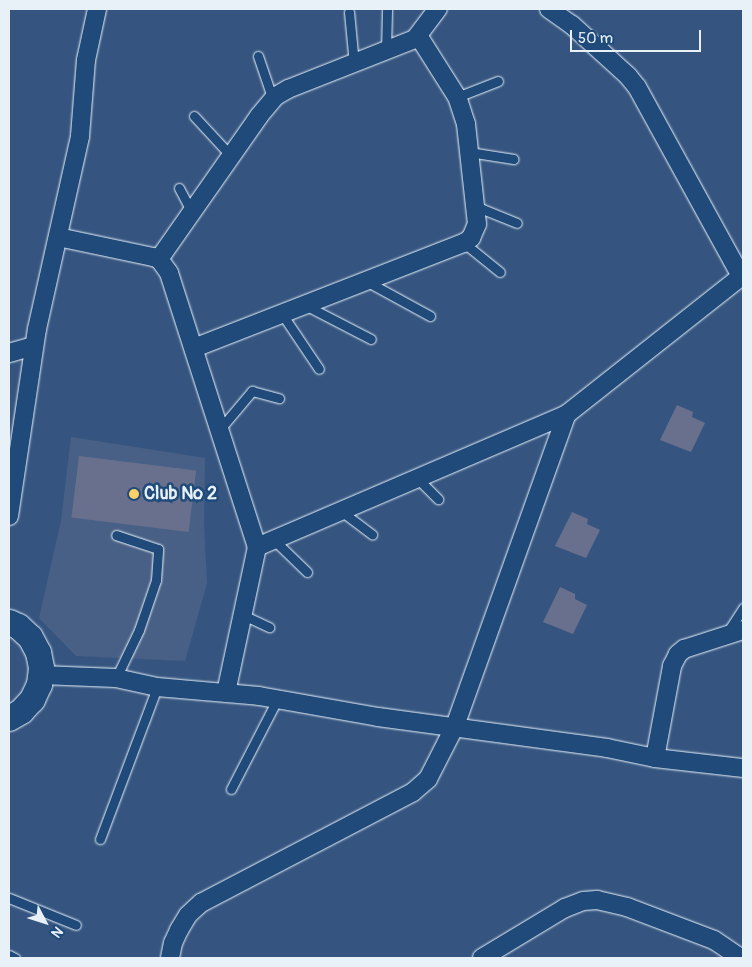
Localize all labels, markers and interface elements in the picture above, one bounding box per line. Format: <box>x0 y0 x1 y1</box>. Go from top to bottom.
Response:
scale bar <box>572 20 703 52</box>
text: 50 m <box>578 29 613 48</box>
place label: Club No 2 <box>144 483 217 505</box>
marker: Club No 2 <box>128 488 140 500</box>
north arrow <box>20 897 70 947</box>
text: N <box>47 923 66 941</box>

